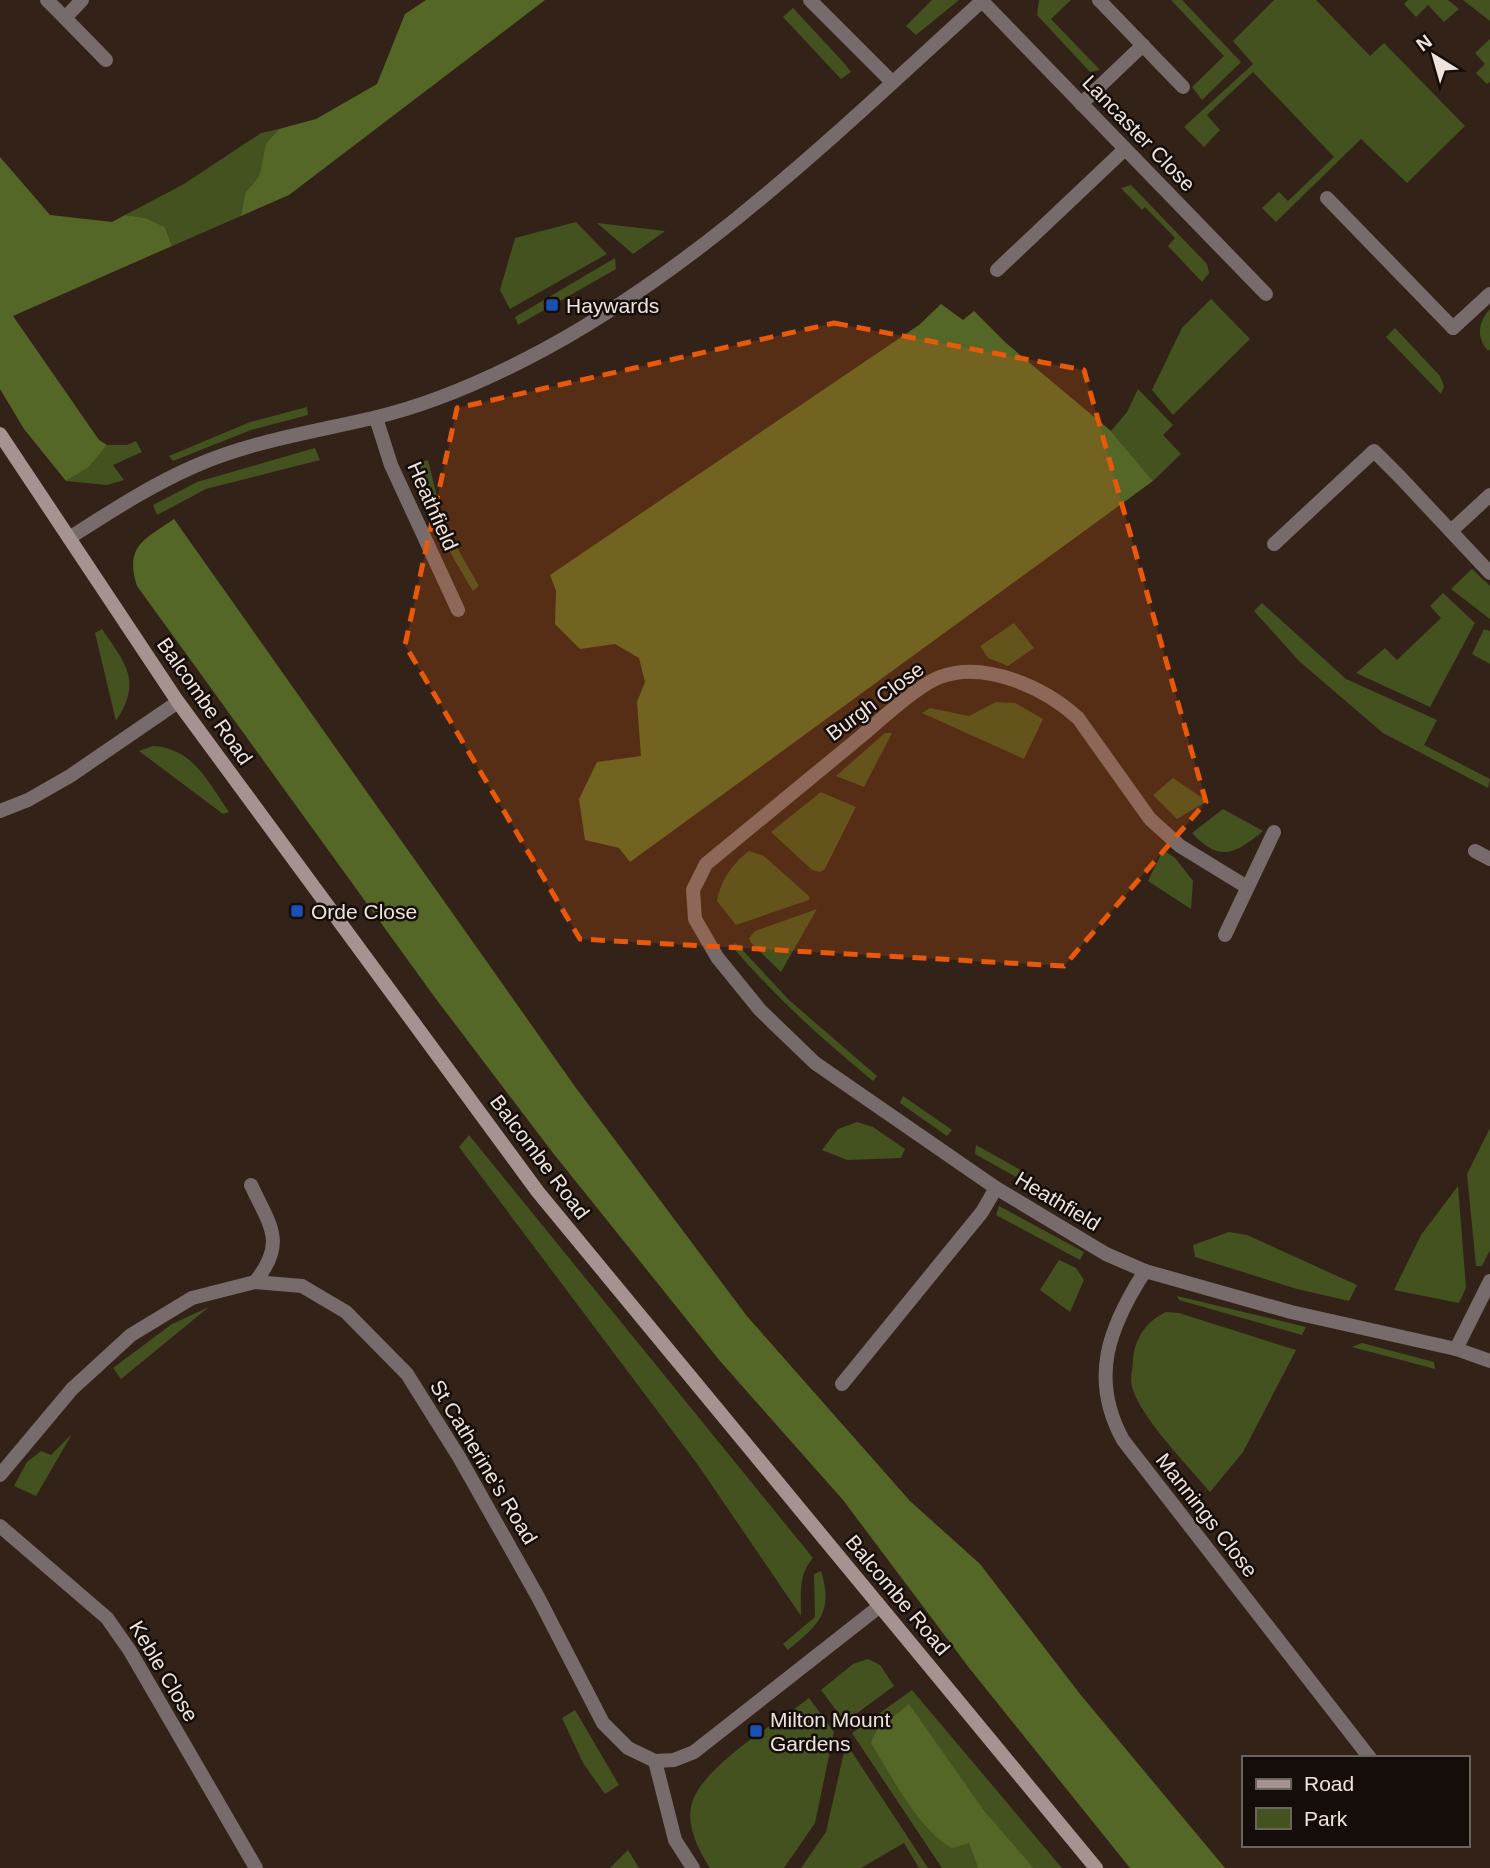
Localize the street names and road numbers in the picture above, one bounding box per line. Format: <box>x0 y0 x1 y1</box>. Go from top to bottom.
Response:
street label: Lancaster Close <box>1078 70 1200 196</box>
street label: Heathfield <box>403 458 463 554</box>
street label: Balcombe Road <box>153 633 257 769</box>
street label: Burgh Close <box>822 657 928 745</box>
street label: Balcombe Road <box>486 1090 594 1224</box>
street label: Heathfield <box>1012 1167 1104 1235</box>
street label: St Catherine's Road <box>426 1376 542 1548</box>
street label: Mannings Close <box>1152 1449 1262 1581</box>
street label: Balcombe Road <box>841 1530 955 1660</box>
street label: Keble Close <box>125 1617 203 1725</box>

